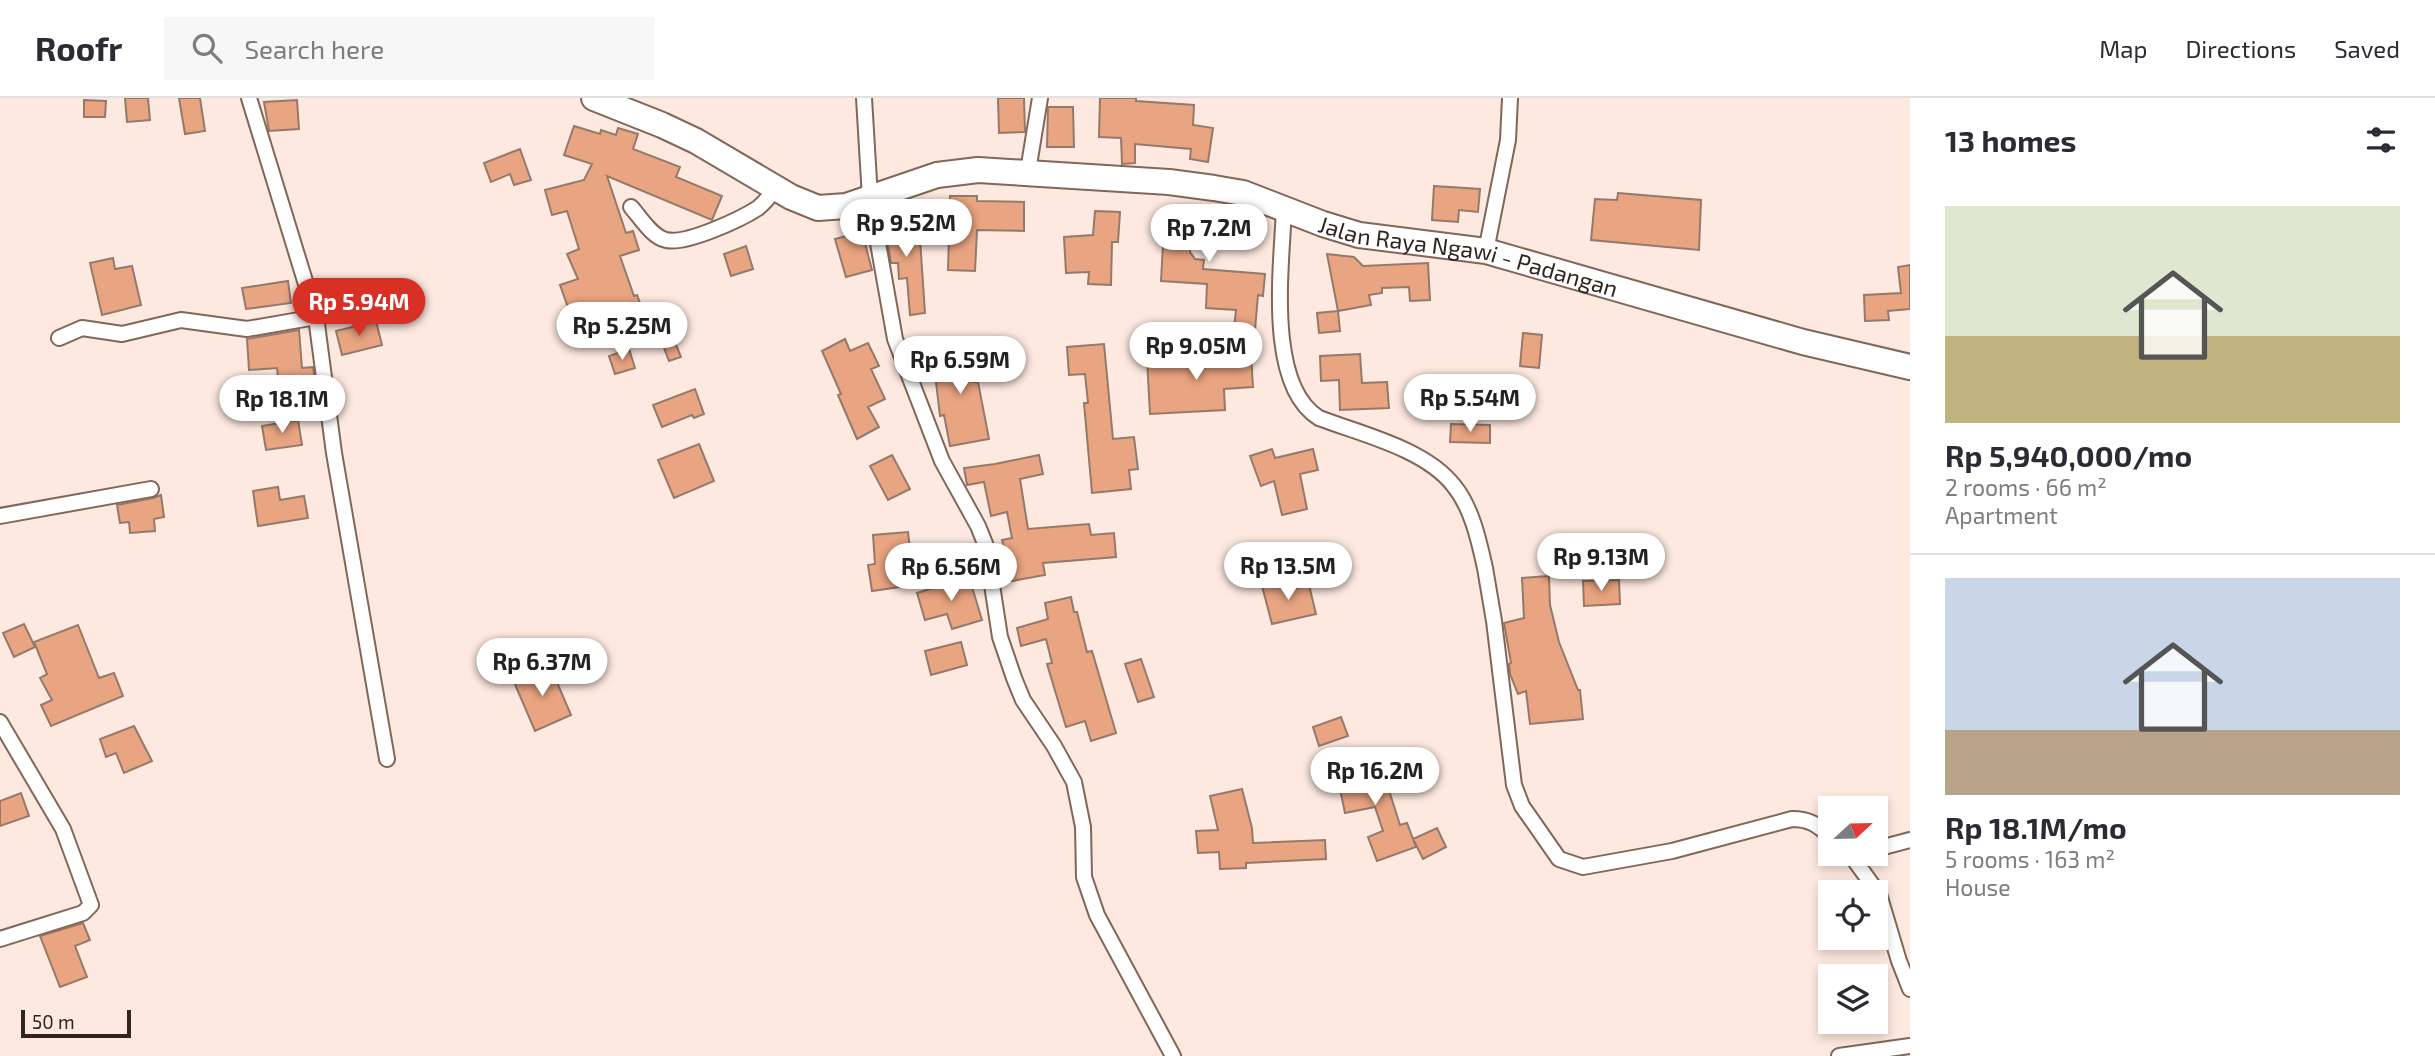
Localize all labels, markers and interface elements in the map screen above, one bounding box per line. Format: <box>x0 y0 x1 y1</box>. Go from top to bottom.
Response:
search box <box>164 17 654 80</box>
text: Roofr <box>35 28 122 68</box>
icon: search <box>188 29 226 67</box>
text: Search here <box>244 33 384 64</box>
text: Map <box>2099 34 2147 63</box>
text: Directions <box>2185 34 2296 63</box>
text: Saved <box>2334 34 2400 63</box>
icon: filters <box>2362 121 2400 159</box>
text: 13 homes <box>1945 122 2076 158</box>
pin: Rp 9.52M <box>834 200 978 259</box>
pin: Rp 7.2M <box>1144 204 1274 264</box>
text: Rp 9.52M <box>856 208 956 236</box>
street label: Jalan Raya Ngawi - Padangan <box>1315 210 1621 302</box>
text: Rp 7.2M <box>1167 213 1251 241</box>
icon: home <box>2110 252 2236 378</box>
pin: Rp 5.94M <box>287 278 431 338</box>
text: Rp 5.94M <box>308 287 410 315</box>
pin: Rp 5.25M <box>550 302 694 362</box>
text: Rp 5.25M <box>572 311 672 339</box>
pin: Rp 9.05M <box>1124 322 1268 382</box>
text: Rp 9.05M <box>1145 331 1247 359</box>
pin: Rp 6.59M <box>888 336 1032 396</box>
text: Rp 6.59M <box>910 345 1010 373</box>
pin: Rp 5.54M <box>1398 374 1542 434</box>
pin: Rp 18.1M <box>210 376 354 435</box>
text: Rp 5.54M <box>1420 383 1520 411</box>
text: Rp 18.1M <box>235 384 329 412</box>
text: Rp 5,940,000/mo <box>1945 437 2192 473</box>
text: 2 rooms · 66 m² <box>1945 473 2107 501</box>
text: Apartment <box>1945 501 2058 529</box>
pin: Rp 9.13M <box>1529 533 1673 593</box>
pin: Rp 13.5M <box>1216 542 1360 602</box>
text: Rp 9.13M <box>1553 542 1649 570</box>
pin: Rp 6.56M <box>879 544 1023 603</box>
text: Rp 13.5M <box>1240 551 1336 579</box>
text: Rp 6.56M <box>901 552 1001 580</box>
icon: home <box>2110 624 2236 750</box>
pin: Rp 6.37M <box>470 638 614 698</box>
text: Rp 6.37M <box>492 647 592 675</box>
pin: Rp 16.2M <box>1303 748 1447 807</box>
text: Rp 16.2M <box>1326 756 1424 784</box>
north arrow <box>1818 796 1888 866</box>
map controls <box>1818 796 1888 1034</box>
text: Rp 18.1M/mo <box>1945 809 2127 845</box>
text: 5 rooms · 163 m² <box>1945 845 2115 873</box>
text: House <box>1945 873 2011 901</box>
button: locate <box>1818 880 1888 950</box>
button: layers <box>1818 964 1888 1034</box>
scale bar <box>21 1007 131 1039</box>
text: 50 m <box>32 1010 75 1033</box>

